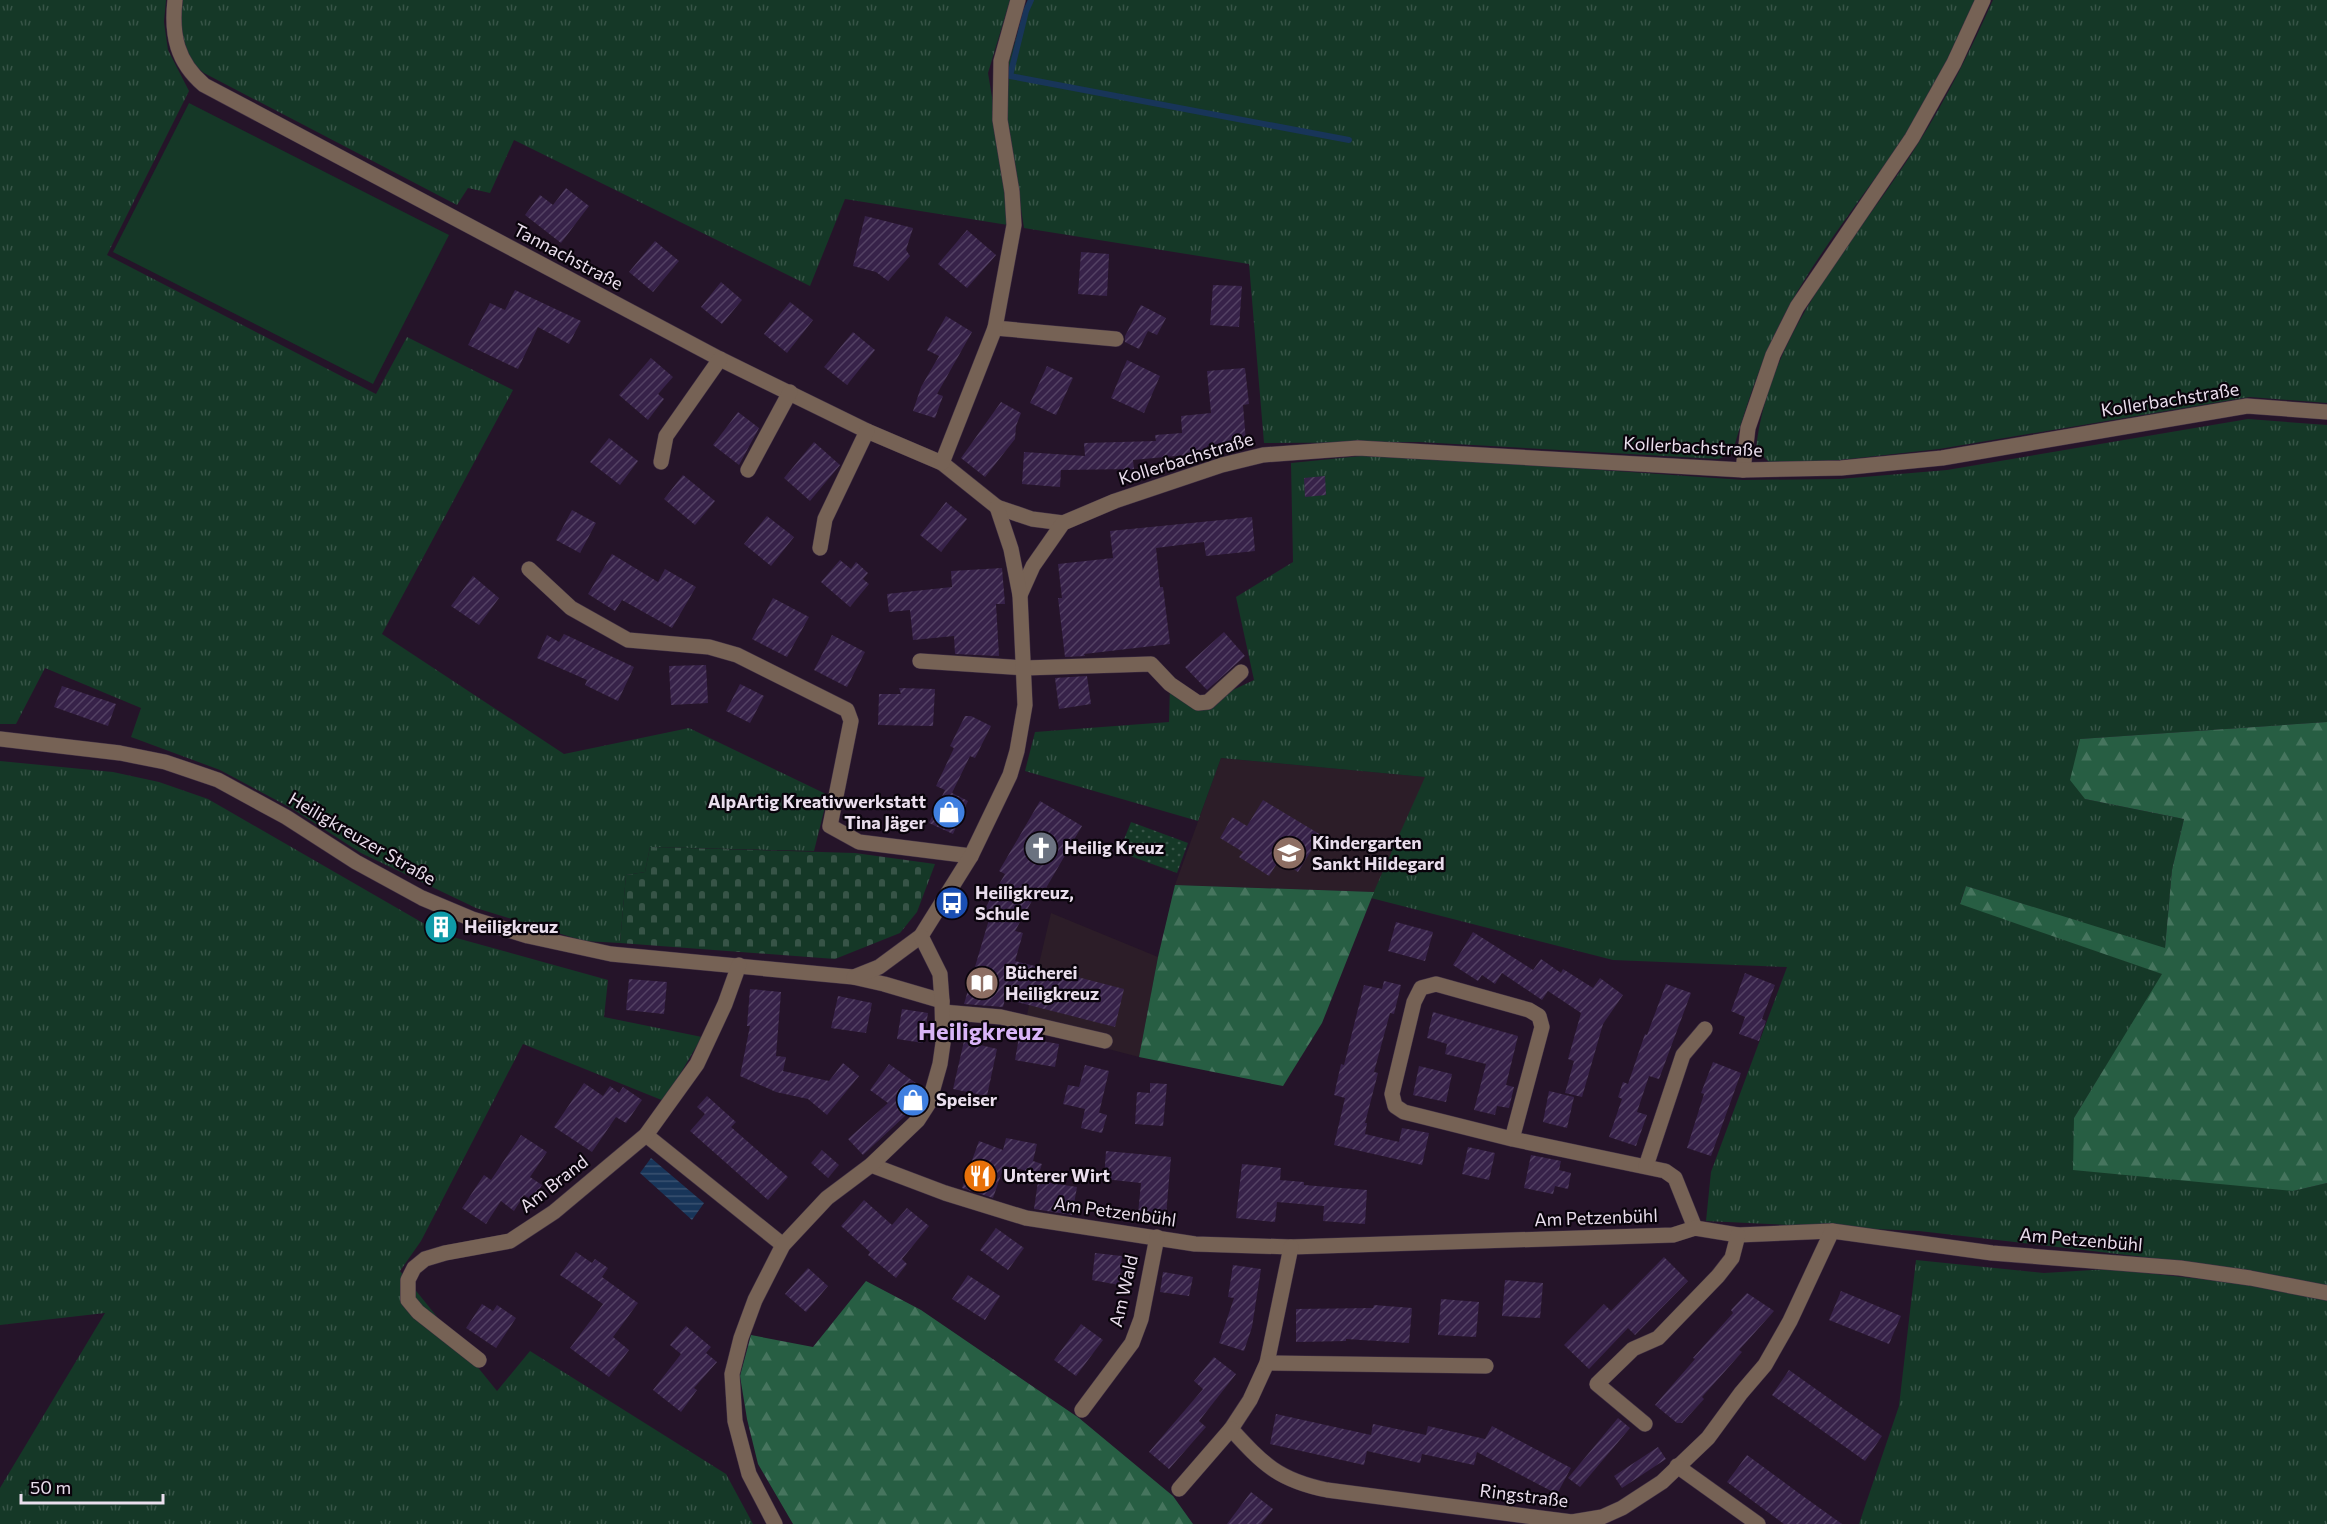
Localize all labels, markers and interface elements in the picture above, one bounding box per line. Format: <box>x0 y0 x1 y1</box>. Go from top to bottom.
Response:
street label: Tannachstraße <box>510 218 627 294</box>
street label: Kollerbachstraße <box>2099 377 2241 421</box>
street label: Kollerbachstraße <box>1116 427 1256 489</box>
street label: Kollerbachstraße <box>1623 431 1763 461</box>
street label: Heiligkreuzer Straße <box>285 787 440 889</box>
place label: AlpArtig Kreativwerkstatt Tina Jäger <box>708 790 927 833</box>
shop icon: AlpArtig Kreativwerkstatt Tina Jäger <box>931 794 967 830</box>
church icon: Heilig Kreuz <box>1023 830 1059 866</box>
place label: Kindergarten Sankt Hildegard <box>1312 831 1445 874</box>
school or university icon: Kindergarten Sankt Hildegard <box>1271 835 1307 871</box>
place label: Heilig Kreuz <box>1064 836 1164 858</box>
place label: Heiligkreuz, Schule <box>975 881 1074 924</box>
bus stop icon: Heiligkreuz, Schule <box>934 885 970 921</box>
building icon: Heiligkreuz <box>423 909 459 945</box>
place label: Heiligkreuz <box>464 915 558 937</box>
place label: Bücherei Heiligkreuz <box>1005 961 1099 1004</box>
library icon: Bücherei Heiligkreuz <box>964 965 1000 1001</box>
district label: Heiligkreuz <box>918 1016 1044 1045</box>
shop icon: Speiser <box>895 1082 931 1118</box>
place label: Speiser <box>936 1088 998 1110</box>
street label: Am Brand <box>515 1150 592 1217</box>
restaurant icon: Unterer Wirt <box>962 1158 998 1194</box>
place label: Unterer Wirt <box>1003 1164 1110 1186</box>
street label: Am Petzenbühl <box>1052 1192 1178 1231</box>
street label: Am Petzenbühl <box>1534 1204 1658 1230</box>
street label: Am Petzenbühl <box>2019 1223 2144 1255</box>
street label: Am Wald <box>1104 1253 1142 1329</box>
scale bar <box>21 1467 164 1505</box>
text: 50 m <box>30 1476 71 1498</box>
street label: Ringstraße <box>1479 1479 1570 1511</box>

